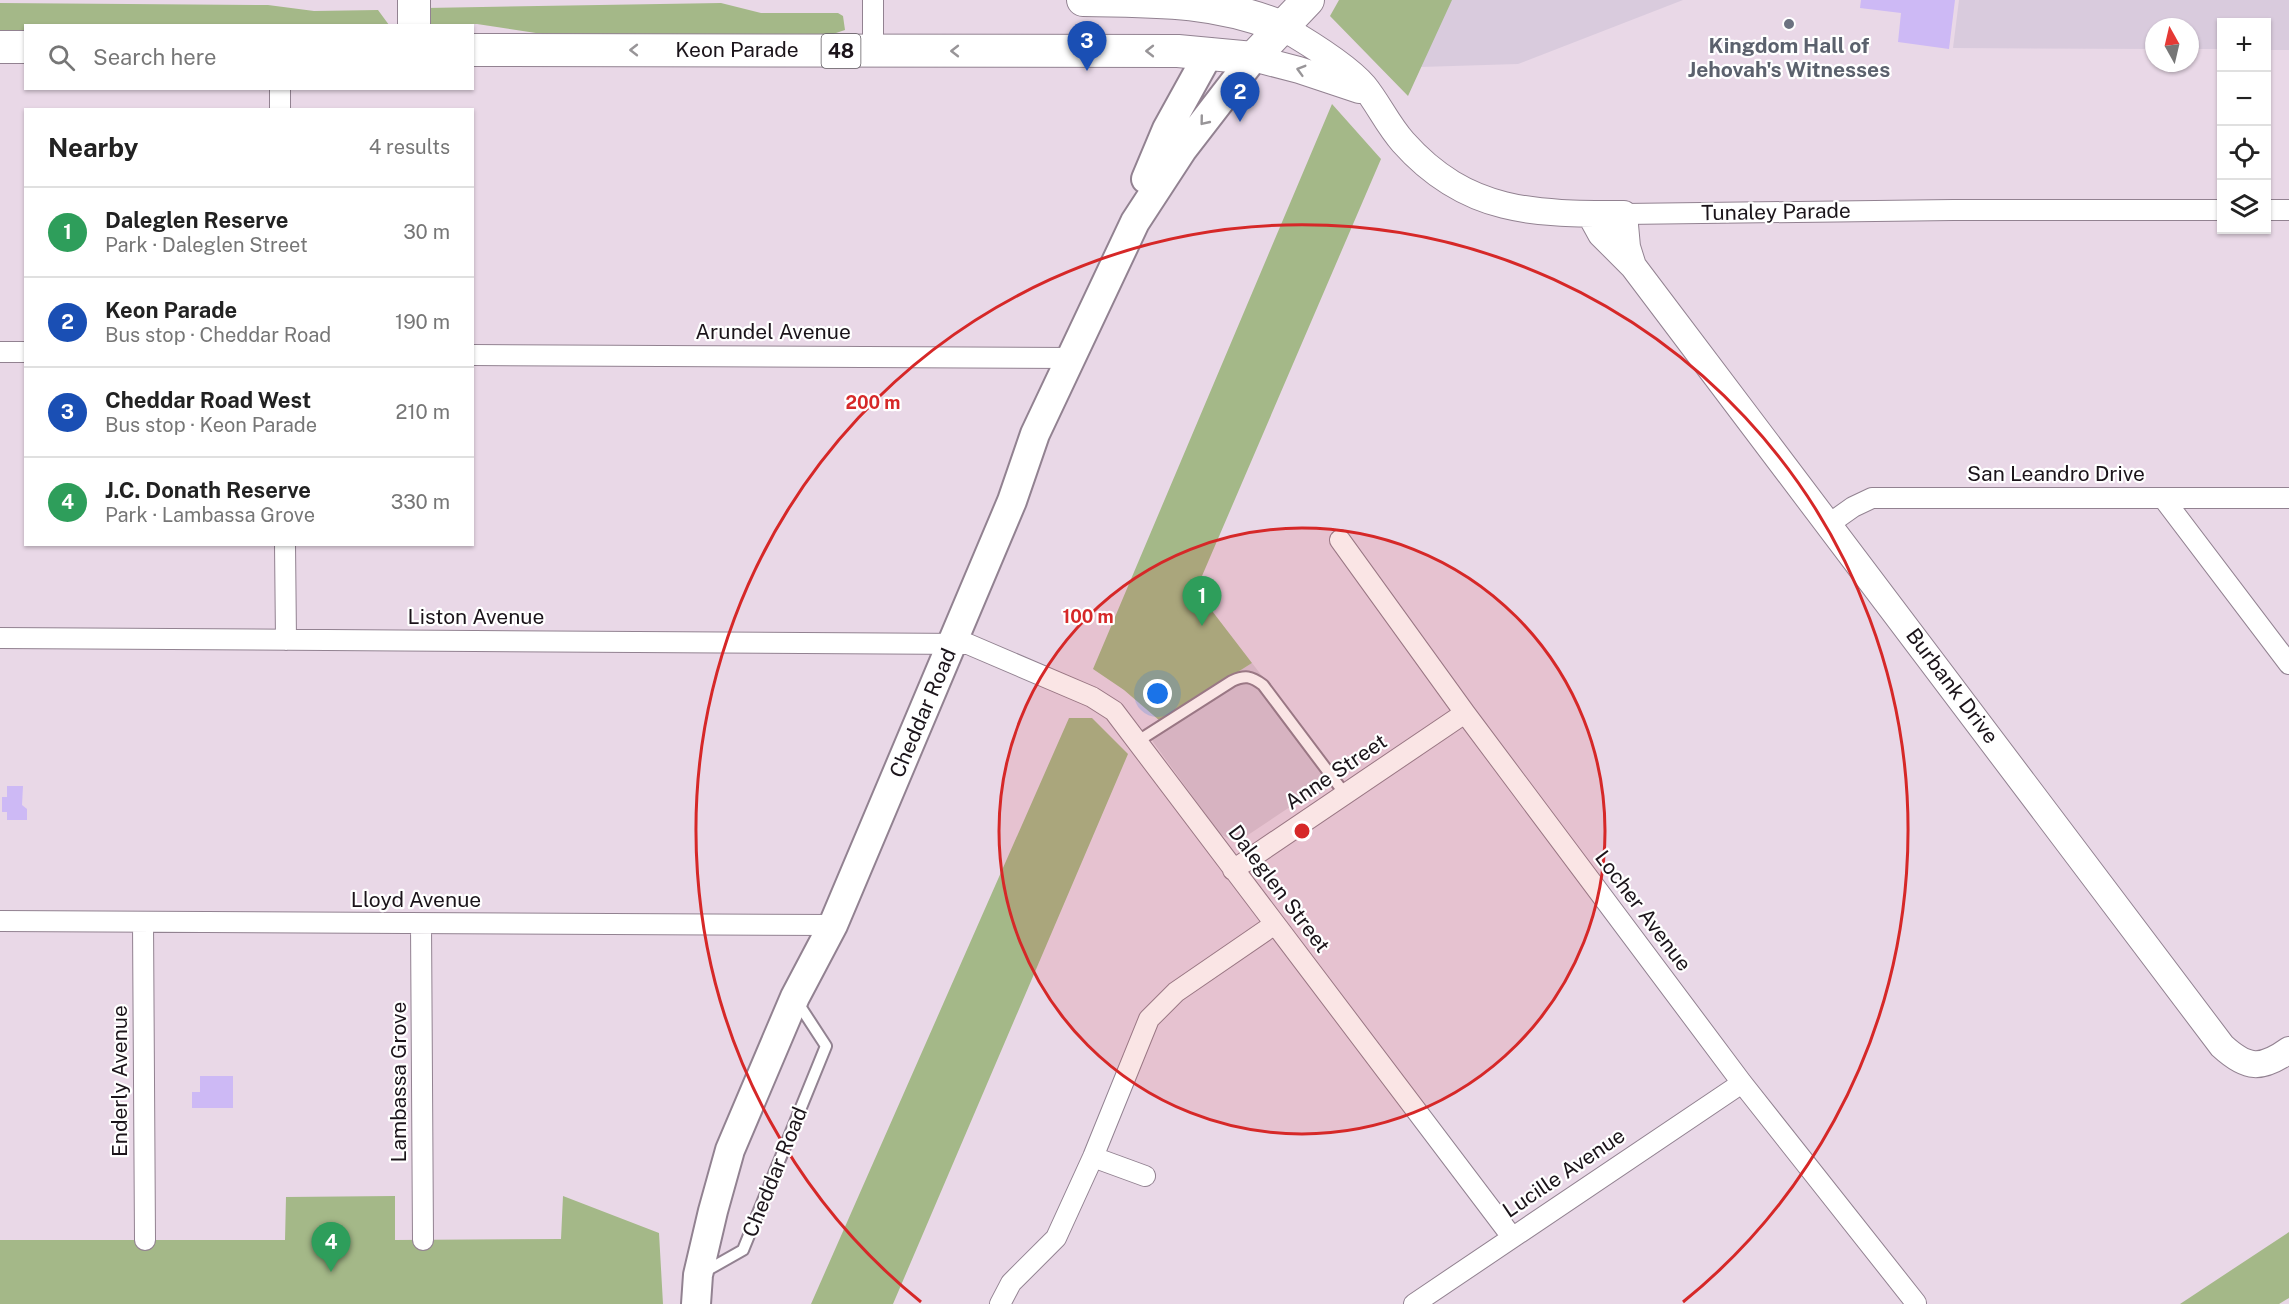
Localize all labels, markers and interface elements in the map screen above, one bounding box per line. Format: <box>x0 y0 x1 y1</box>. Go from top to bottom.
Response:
marker: Kingdom Hall of Jehovah's Witnesses <box>1782 17 1796 31</box>
north arrow <box>2145 18 2199 72</box>
map controls <box>2217 18 2271 234</box>
button: + <box>2217 18 2271 72</box>
pin: 3 <box>1068 22 1106 71</box>
search box <box>24 24 474 90</box>
place label: Kingdom Hall of Jehovah's Witnesses <box>1688 33 1890 82</box>
road number: 48 <box>822 34 860 68</box>
street label: Keon Parade <box>675 37 799 62</box>
icon: search <box>45 41 78 74</box>
text: Search here <box>93 44 217 70</box>
one-way arrow <box>630 44 639 56</box>
one-way arrow <box>951 45 960 57</box>
one-way arrow <box>1146 45 1155 57</box>
one-way arrow <box>1296 65 1307 77</box>
pin: 2 <box>1220 72 1260 122</box>
button: − <box>2217 72 2271 126</box>
one-way arrow <box>1201 115 1212 126</box>
button: locate <box>2217 126 2271 180</box>
text: Nearby <box>48 132 138 163</box>
text: 4 results <box>369 135 450 159</box>
button: layers <box>2217 180 2271 234</box>
street label: Tunaley Parade <box>1701 198 1851 225</box>
text: Daleglen Reserve <box>105 207 288 233</box>
text: 1 <box>63 220 72 244</box>
text: 30 m <box>403 220 450 244</box>
text: Park · Daleglen Street <box>105 233 308 257</box>
text: Keon Parade <box>105 297 237 323</box>
text: 2 <box>61 310 74 334</box>
text: 190 m <box>395 310 450 334</box>
street label: Arundel Avenue <box>695 319 851 344</box>
text: Bus stop · Cheddar Road <box>105 323 331 347</box>
text: Cheddar Road West <box>105 387 311 413</box>
text: 200 m <box>846 392 900 413</box>
text: 3 <box>61 400 74 424</box>
text: 210 m <box>396 400 450 424</box>
text: Bus stop · Keon Parade <box>105 413 317 437</box>
street label: San Leandro Drive <box>1967 461 2145 486</box>
text: J.C. Donath Reserve <box>105 477 311 503</box>
text: 4 <box>61 490 74 514</box>
text: 330 m <box>391 490 450 514</box>
text: Park · Lambassa Grove <box>105 503 315 527</box>
pin: 1 <box>1182 576 1222 626</box>
street label: Liston Avenue <box>408 604 544 629</box>
text: 100 m <box>1062 606 1114 627</box>
street label: Burbank Drive <box>1901 623 2004 748</box>
street label: Cheddar Road <box>884 644 961 781</box>
your location <box>1143 679 1172 708</box>
street label: Anne Street <box>1280 728 1391 815</box>
street label: Daleglen Street <box>1223 820 1335 957</box>
centre of rings <box>1292 821 1312 841</box>
street label: Locher Avenue <box>1590 846 1697 976</box>
street label: Lloyd Avenue <box>351 887 481 912</box>
street label: Lambassa Grove <box>386 1002 411 1162</box>
street label: Enderly Avenue <box>107 1005 132 1157</box>
street label: Cheddar Road <box>737 1103 812 1241</box>
street label: Lucille Avenue <box>1498 1123 1630 1223</box>
pin: 4 <box>312 1222 350 1272</box>

